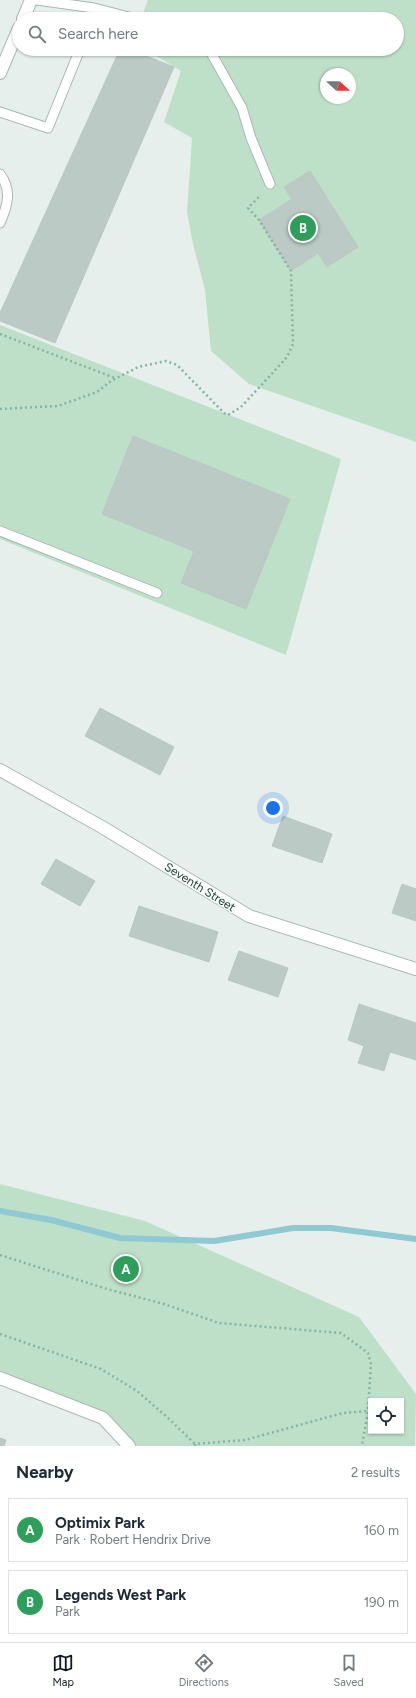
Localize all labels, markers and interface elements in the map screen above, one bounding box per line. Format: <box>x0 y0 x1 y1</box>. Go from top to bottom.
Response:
search box <box>12 12 404 56</box>
icon: search <box>26 23 48 45</box>
text: Search here <box>58 25 138 43</box>
north arrow <box>320 68 356 104</box>
pin: B <box>290 213 316 243</box>
your location <box>263 798 283 818</box>
street label: Seventh Street <box>162 860 238 915</box>
pin: A <box>113 1254 139 1284</box>
map controls <box>368 1398 404 1434</box>
button: locate <box>368 1398 404 1434</box>
text: Nearby <box>16 1462 74 1482</box>
text: 2 results <box>351 1465 400 1480</box>
text: Optimix Park <box>55 1514 145 1532</box>
text: A <box>25 1523 35 1538</box>
text: 160 m <box>364 1523 399 1538</box>
text: Park · Robert Hendrix Drive <box>55 1532 211 1547</box>
text: Legends West Park <box>55 1586 186 1604</box>
text: B <box>26 1595 34 1610</box>
text: 190 m <box>364 1595 399 1610</box>
text: Park <box>55 1604 80 1619</box>
tab: Map <box>52 1652 74 1689</box>
tab: Directions <box>179 1652 229 1689</box>
tab: Saved <box>333 1652 364 1689</box>

